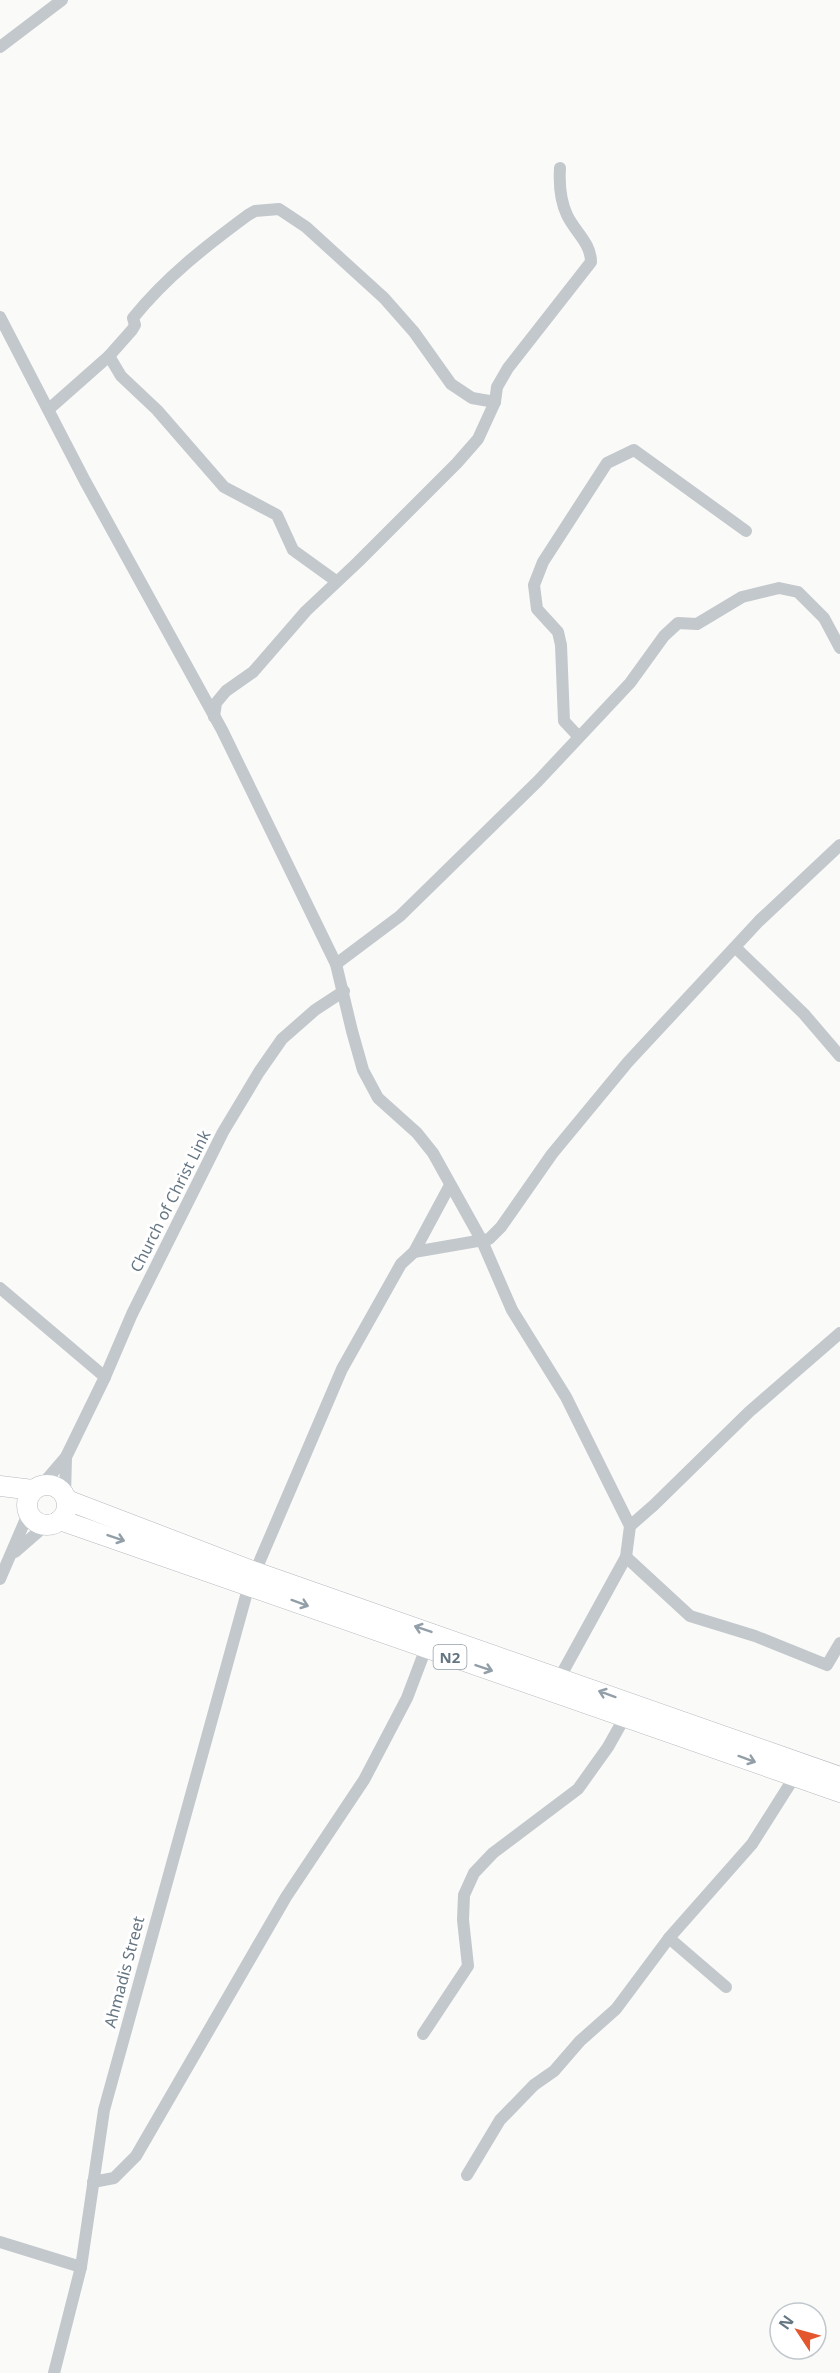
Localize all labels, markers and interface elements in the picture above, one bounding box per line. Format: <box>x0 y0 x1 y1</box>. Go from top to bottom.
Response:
street label: Church of Christ Link <box>125 1126 216 1276</box>
one-way arrow <box>106 1534 125 1545</box>
one-way arrow <box>290 1598 309 1609</box>
one-way arrow <box>414 1623 433 1634</box>
road number: N2 <box>434 1645 466 1669</box>
one-way arrow <box>474 1663 493 1674</box>
one-way arrow <box>598 1687 617 1698</box>
one-way arrow <box>737 1754 756 1765</box>
street label: Ahmadis Street <box>99 1914 150 2030</box>
north arrow <box>768 2301 828 2361</box>
text: N <box>773 2310 799 2334</box>

